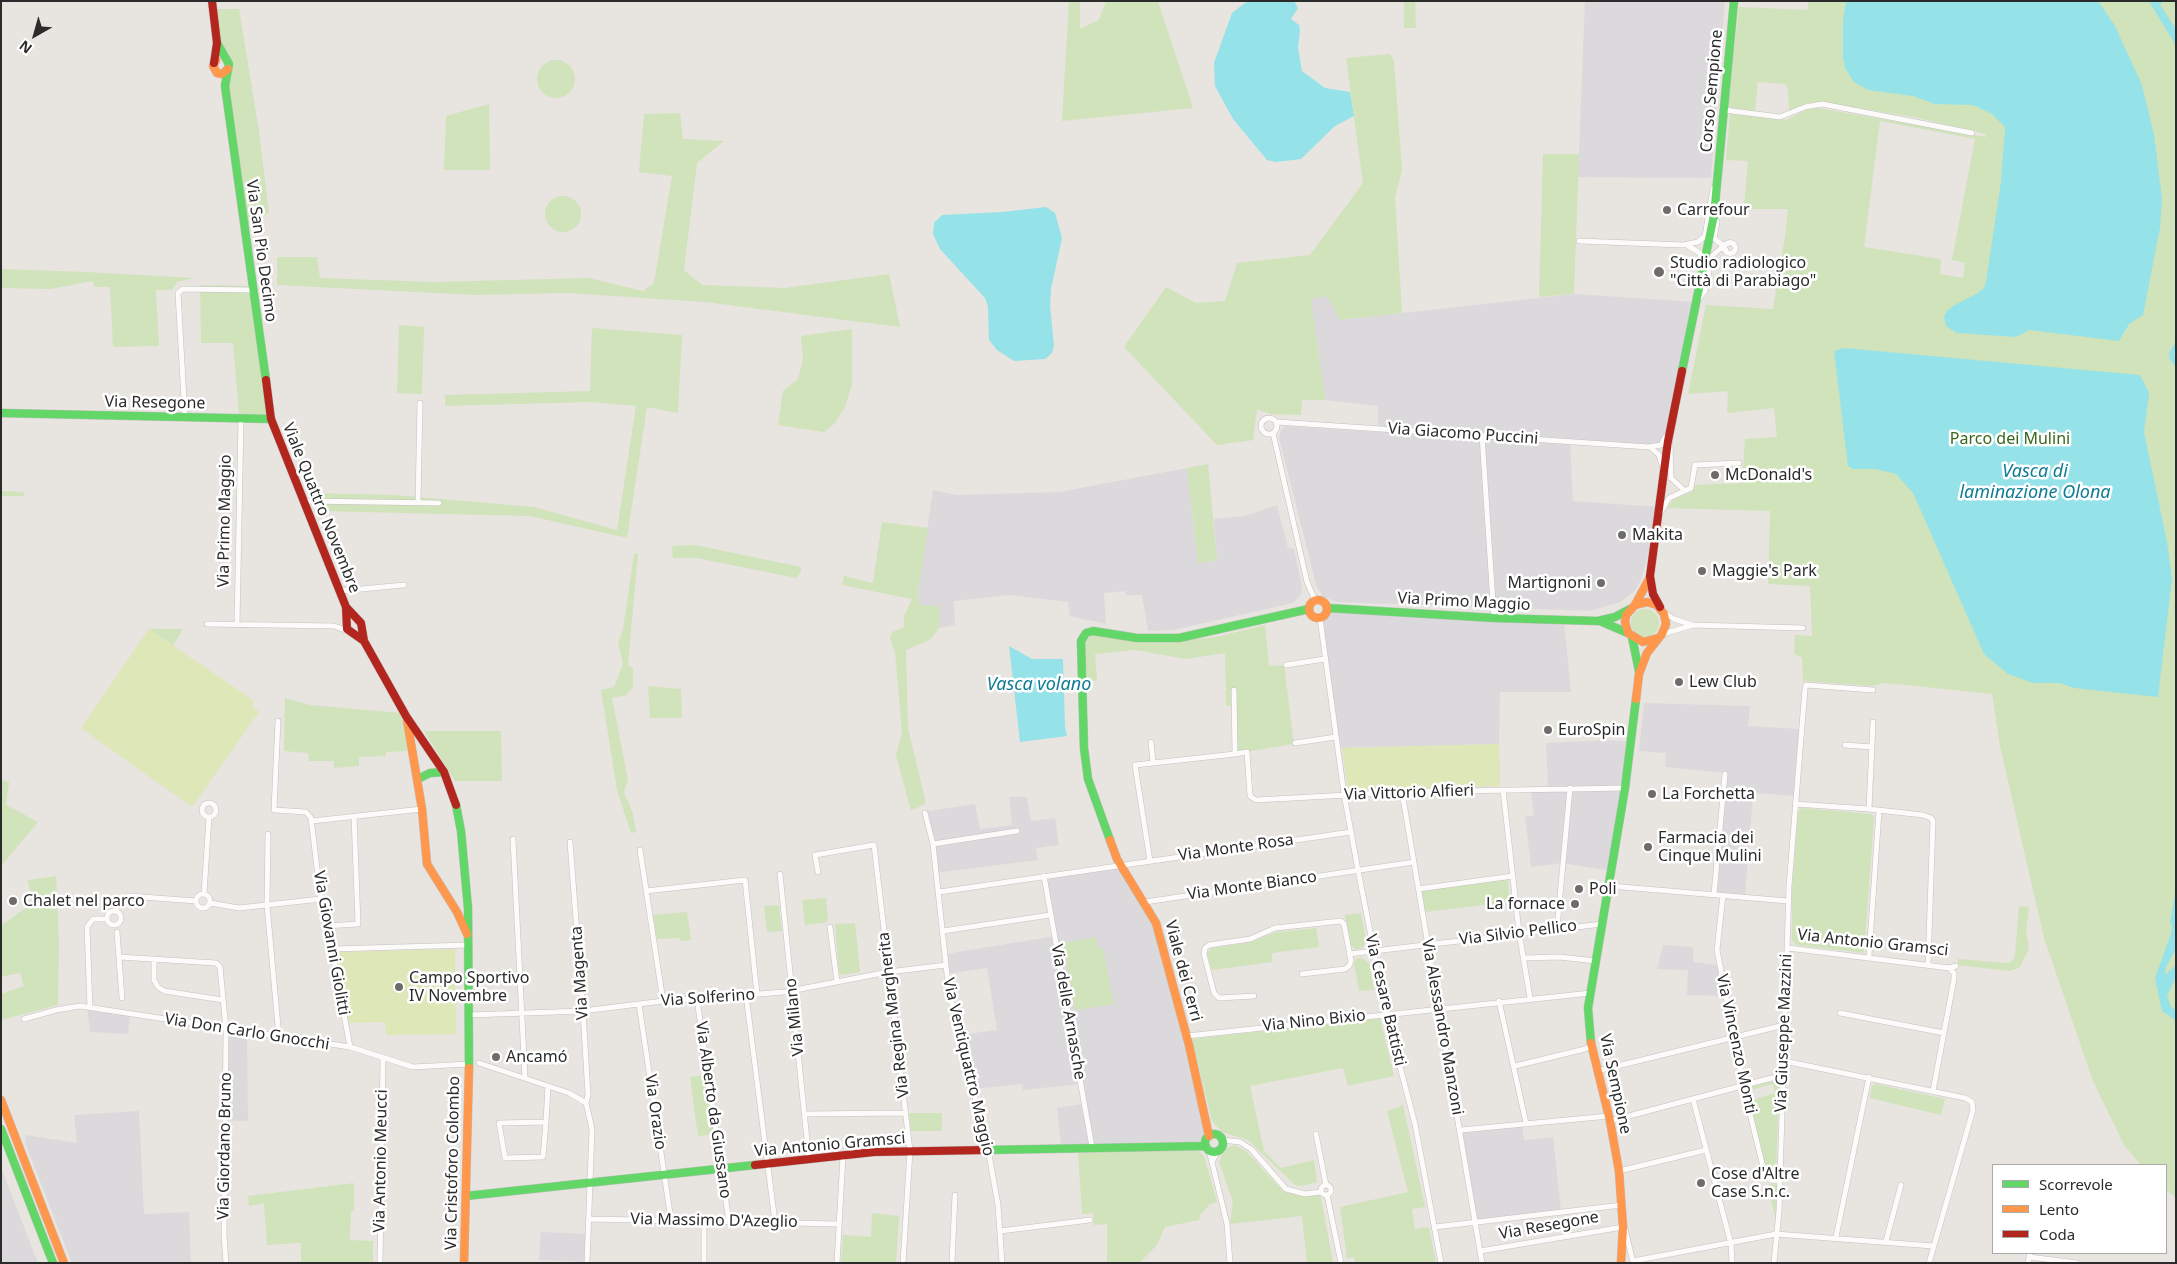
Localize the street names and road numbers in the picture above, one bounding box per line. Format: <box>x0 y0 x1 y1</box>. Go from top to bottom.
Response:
street label: Corso Sempione <box>1697 29 1727 153</box>
street label: Via San Pio Decimo <box>242 179 280 323</box>
street label: Via Resegone <box>104 393 206 413</box>
street label: Via Giacomo Puccini <box>1387 419 1539 449</box>
street label: Viale Quattro Novembre <box>278 420 364 596</box>
street label: Via Primo Maggio <box>214 454 236 588</box>
street label: Via Primo Maggio <box>1397 589 1531 615</box>
street label: Via Vittorio Alfieri <box>1344 781 1474 805</box>
street label: Via Monte Rosa <box>1177 830 1295 866</box>
street label: Via Monte Bianco <box>1186 867 1318 905</box>
street label: Via Giovanni Giolitti <box>309 869 353 1017</box>
street label: Via Silvio Pellico <box>1458 916 1578 950</box>
street label: Viale dei Cerri <box>1160 918 1206 1024</box>
street label: Via Magenta <box>567 926 593 1020</box>
street label: Via Antonio Gramsci <box>1797 926 1949 960</box>
street label: Via Regina Margherita <box>874 931 914 1099</box>
street label: Via Cesare Battisti <box>1360 932 1410 1068</box>
street label: Via Alessandro Manzoni <box>1417 937 1467 1117</box>
street label: Via delle Arnasche <box>1047 943 1089 1081</box>
street label: Via Giuseppe Mazzini <box>1772 953 1796 1113</box>
street label: Via Vincenzo Monti <box>1712 972 1760 1116</box>
street label: Via Ventiquattro Maggio <box>938 976 998 1158</box>
street label: Via Milano <box>781 977 809 1057</box>
street label: Via Solferino <box>660 985 756 1011</box>
street label: Via Nino Bixio <box>1261 1006 1367 1036</box>
street label: Via Don Carlo Gnocchi <box>163 1009 331 1055</box>
street label: Via Alberto da Giussano <box>691 1020 735 1200</box>
street label: Via Sempione <box>1595 1032 1635 1136</box>
street label: Via Giordano Bruno <box>214 1072 236 1220</box>
street label: Via Orazio <box>640 1073 670 1151</box>
street label: Via Cristoforo Colombo <box>442 1076 464 1250</box>
street label: Via Antonio Meucci <box>370 1089 392 1233</box>
street label: Via Antonio Gramsci <box>754 1129 906 1161</box>
street label: Via Resegone <box>1498 1208 1600 1244</box>
street label: Via Massimo D'Azeglio <box>630 1210 798 1232</box>

